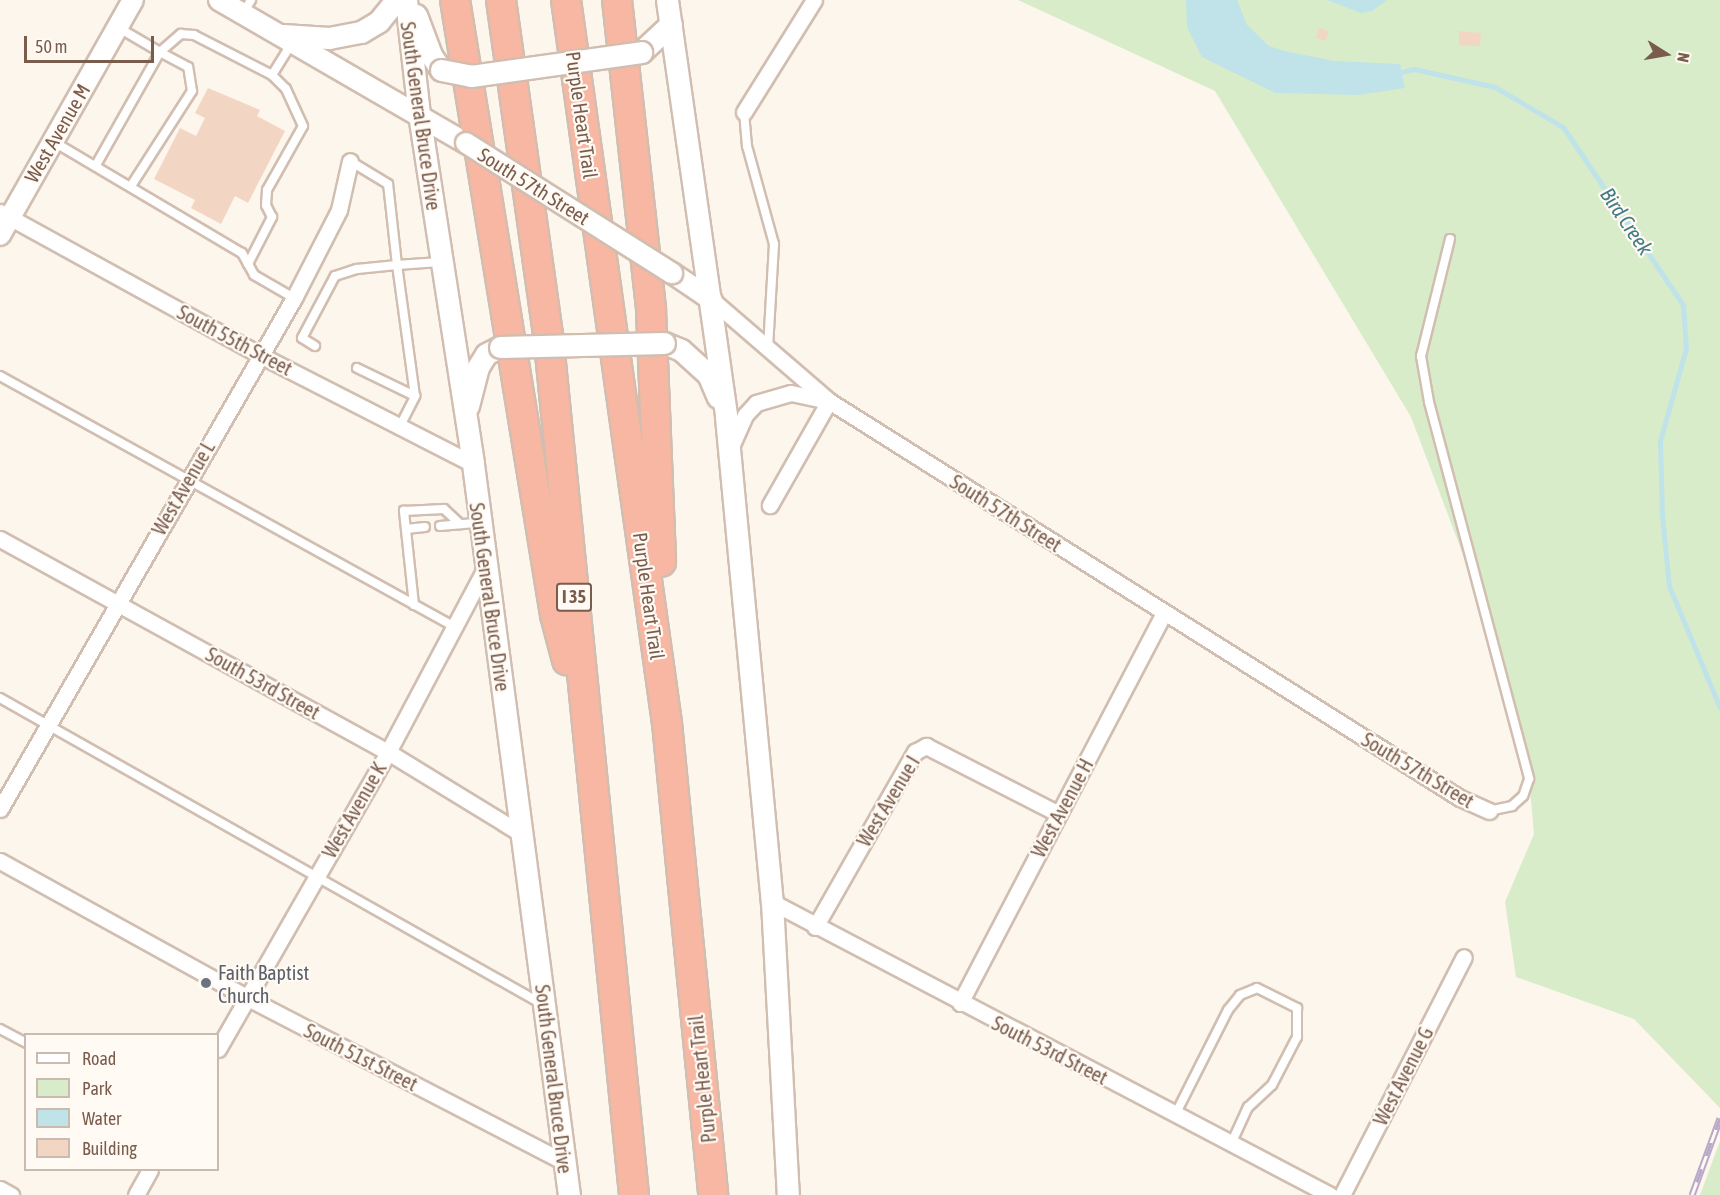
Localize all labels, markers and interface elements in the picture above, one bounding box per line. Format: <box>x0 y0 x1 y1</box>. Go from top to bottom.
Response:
street label: South General Bruce Drive <box>396 20 446 212</box>
scale bar <box>27 24 158 62</box>
north arrow <box>1636 24 1696 84</box>
text: 50 m <box>35 36 67 57</box>
street label: Purple Heart Trail <box>561 50 603 180</box>
text: N <box>1674 51 1693 64</box>
street label: West Avenue M <box>19 79 95 187</box>
street label: South 57th Street <box>474 142 594 230</box>
water label: Bird Creek <box>1595 182 1659 260</box>
street label: South 55th Street <box>174 300 296 380</box>
street label: West Avenue L <box>147 437 219 539</box>
street label: South 57th Street <box>946 469 1066 557</box>
street label: South General Bruce Drive <box>465 501 515 693</box>
street label: Purple Heart Trail <box>628 531 670 661</box>
road number: I 35 <box>556 582 592 612</box>
street label: South 53rd Street <box>202 642 324 724</box>
street label: South 57th Street <box>1358 727 1478 813</box>
street label: West Avenue I <box>852 751 924 851</box>
street label: West Avenue H <box>1026 755 1098 861</box>
street label: West Avenue K <box>317 758 391 862</box>
place label: Faith Baptist Church <box>218 960 309 1007</box>
marker: Faith Baptist Church <box>199 976 213 990</box>
street label: South General Bruce Drive <box>531 983 577 1175</box>
street label: South 53rd Street <box>988 1011 1112 1089</box>
street label: Purple Heart Trail <box>683 1014 721 1144</box>
street label: South 51st Street <box>300 1018 422 1096</box>
street label: West Avenue G <box>1368 1023 1438 1129</box>
legend <box>24 1033 219 1171</box>
text: Road <box>82 1048 116 1069</box>
text: Park <box>82 1078 112 1099</box>
text: Water <box>82 1108 121 1129</box>
text: Building <box>82 1138 137 1159</box>

